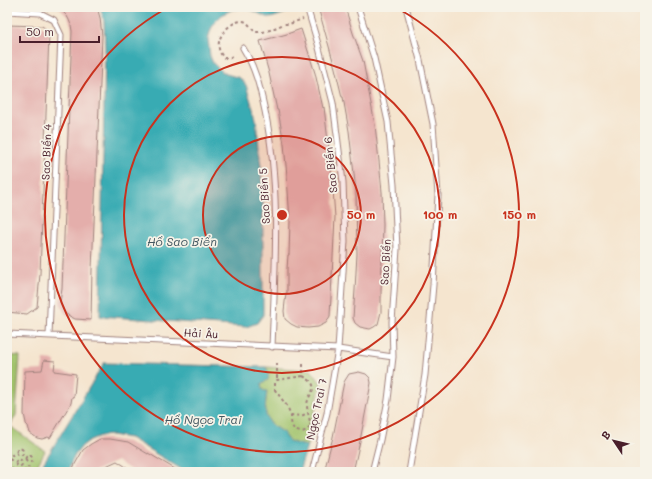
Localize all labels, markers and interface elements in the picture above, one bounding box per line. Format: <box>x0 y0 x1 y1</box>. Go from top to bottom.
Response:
scale bar <box>20 18 99 44</box>
text: 50 m <box>26 23 54 39</box>
street label: Sao Biển 4 <box>38 123 54 180</box>
street label: Sao Biển 6 <box>320 136 340 194</box>
street label: Sao Biển 5 <box>255 168 273 224</box>
text: 50 m <box>347 206 375 222</box>
text: 100 m <box>423 206 457 222</box>
text: 150 m <box>502 206 536 222</box>
centre of rings <box>275 208 289 222</box>
water label: Hồ Sao Biển <box>147 233 217 249</box>
street label: Sao Biển <box>376 239 394 285</box>
street label: Hải Âu <box>183 325 219 341</box>
street label: Ngọc Trai 7 <box>302 377 330 441</box>
water label: Hồ Ngọc Trai <box>164 411 242 427</box>
north arrow <box>594 421 634 461</box>
text: B <box>597 428 614 442</box>

